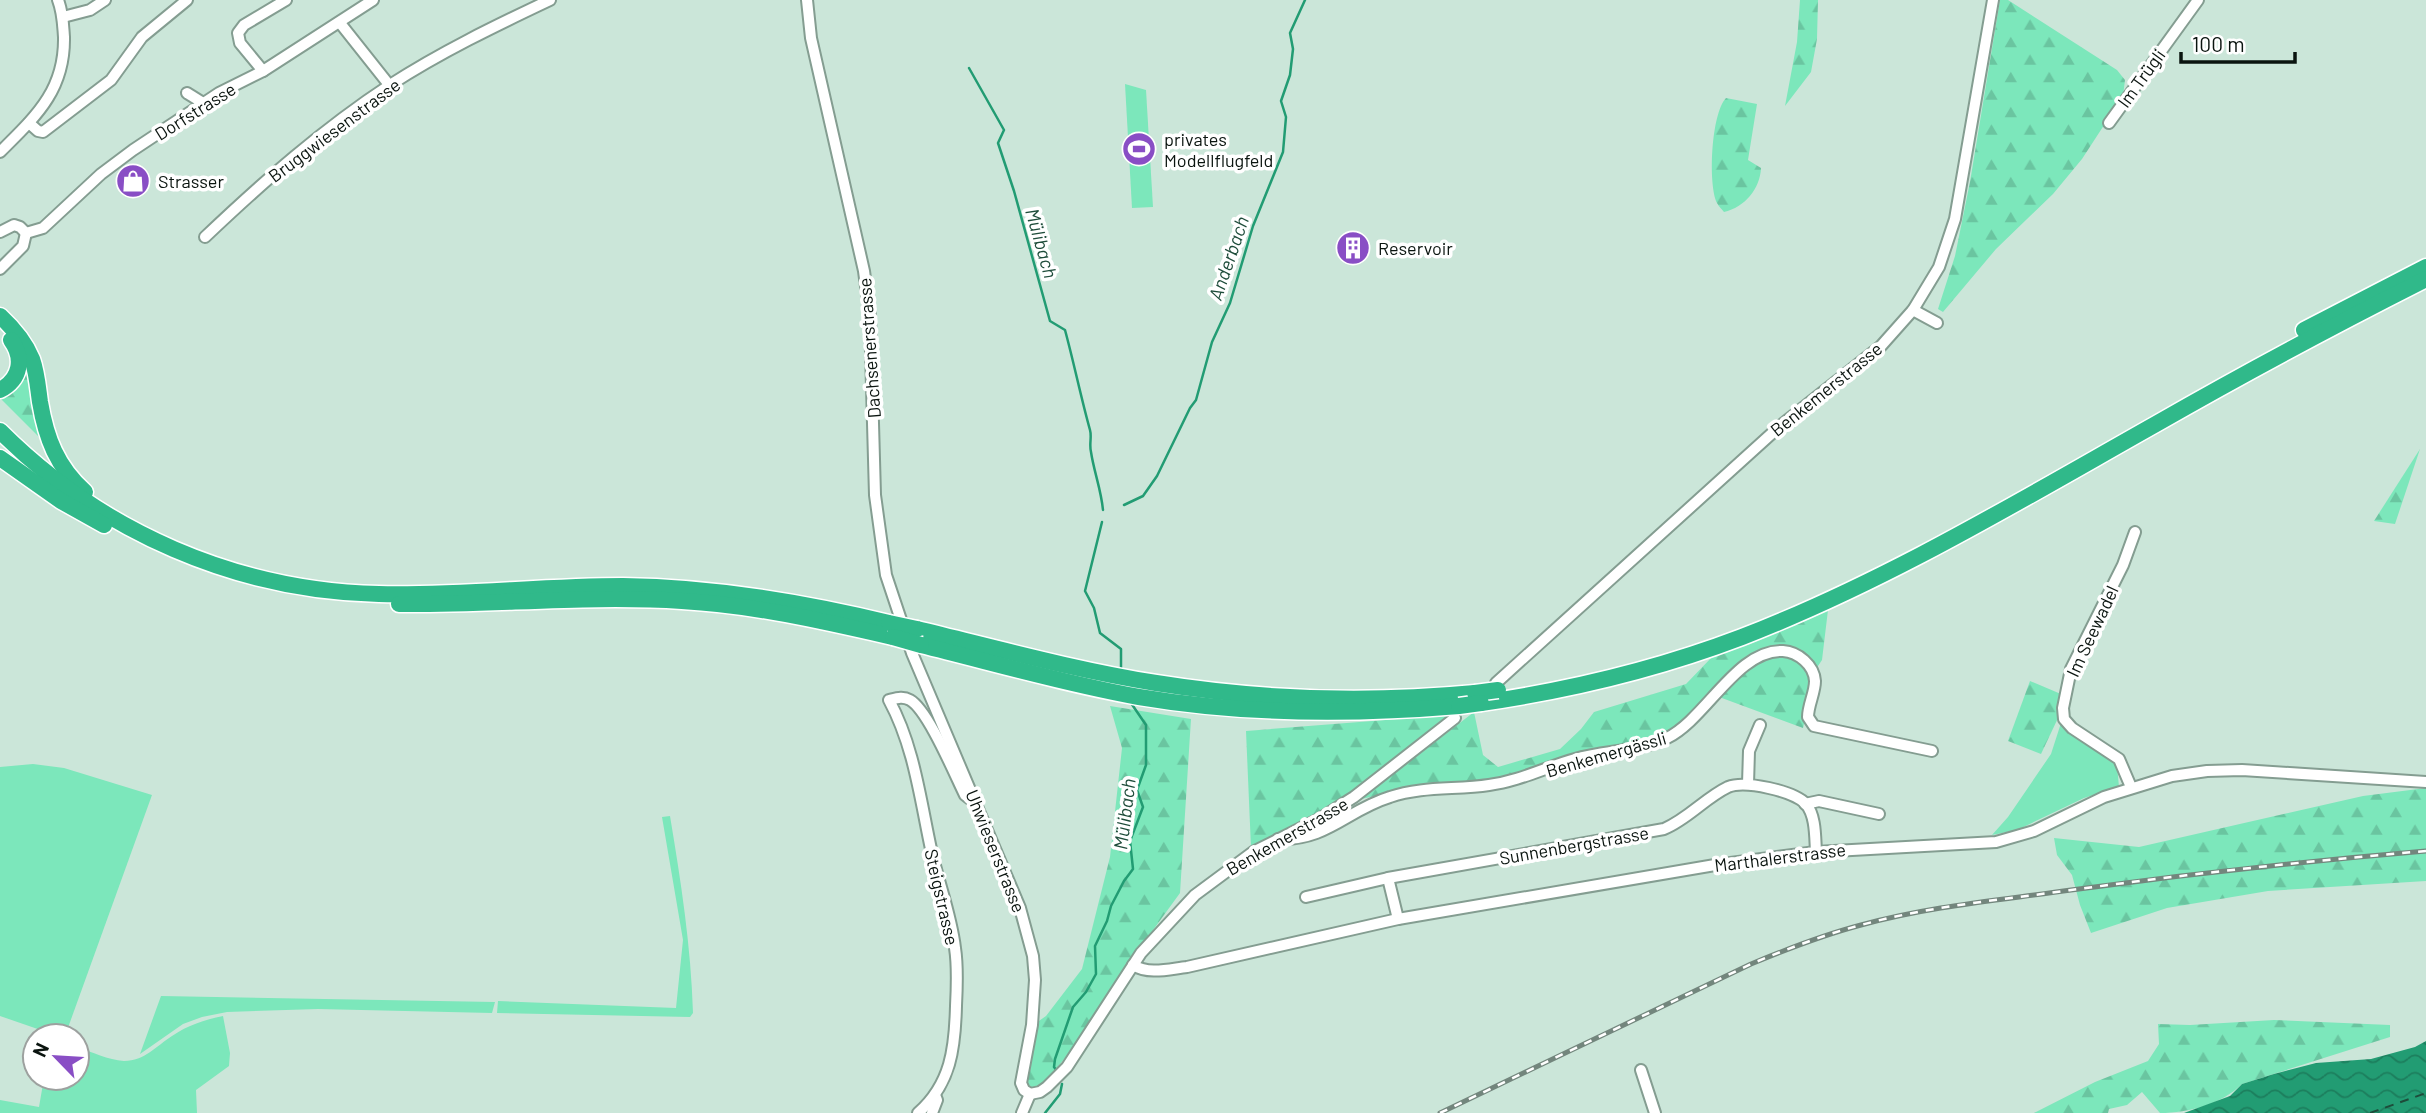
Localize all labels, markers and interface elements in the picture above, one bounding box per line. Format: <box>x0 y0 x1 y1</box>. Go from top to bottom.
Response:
scale bar <box>2181 21 2295 65</box>
text: 100 m <box>2192 31 2245 56</box>
street label: Im Trügli <box>2112 44 2170 112</box>
street label: Bruggwiesenstrasse <box>264 73 404 187</box>
street label: Dorfstrasse <box>150 77 240 145</box>
place label: privates Modellflugfeld <box>1164 128 1273 171</box>
sports icon: privates Modellflugfeld <box>1120 130 1158 168</box>
shop icon: Strasser <box>114 162 152 200</box>
place label: Strasser <box>158 170 224 192</box>
water label: Mülibach <box>1021 205 1063 281</box>
water label: Anderbach <box>1203 213 1253 303</box>
building icon: Reservoir <box>1334 229 1372 267</box>
place label: Reservoir <box>1378 237 1453 259</box>
street label: Dachsenerstrasse <box>853 277 885 419</box>
street label: Benkemerstrasse <box>1766 337 1886 441</box>
street label: Im Seewadel <box>2061 582 2123 680</box>
street label: Benkemergässli <box>1543 726 1669 782</box>
water label: Mülibach <box>1108 777 1140 851</box>
street label: Uhwieserstrasse <box>961 786 1031 916</box>
street label: Benkemerstrasse <box>1222 792 1352 880</box>
street label: Sunnenbergstrasse <box>1498 821 1650 869</box>
street label: Marthalerstrasse <box>1713 838 1847 876</box>
street label: Steigstrasse <box>920 847 964 947</box>
north arrow <box>21 1022 91 1092</box>
text: N <box>27 1039 53 1060</box>

